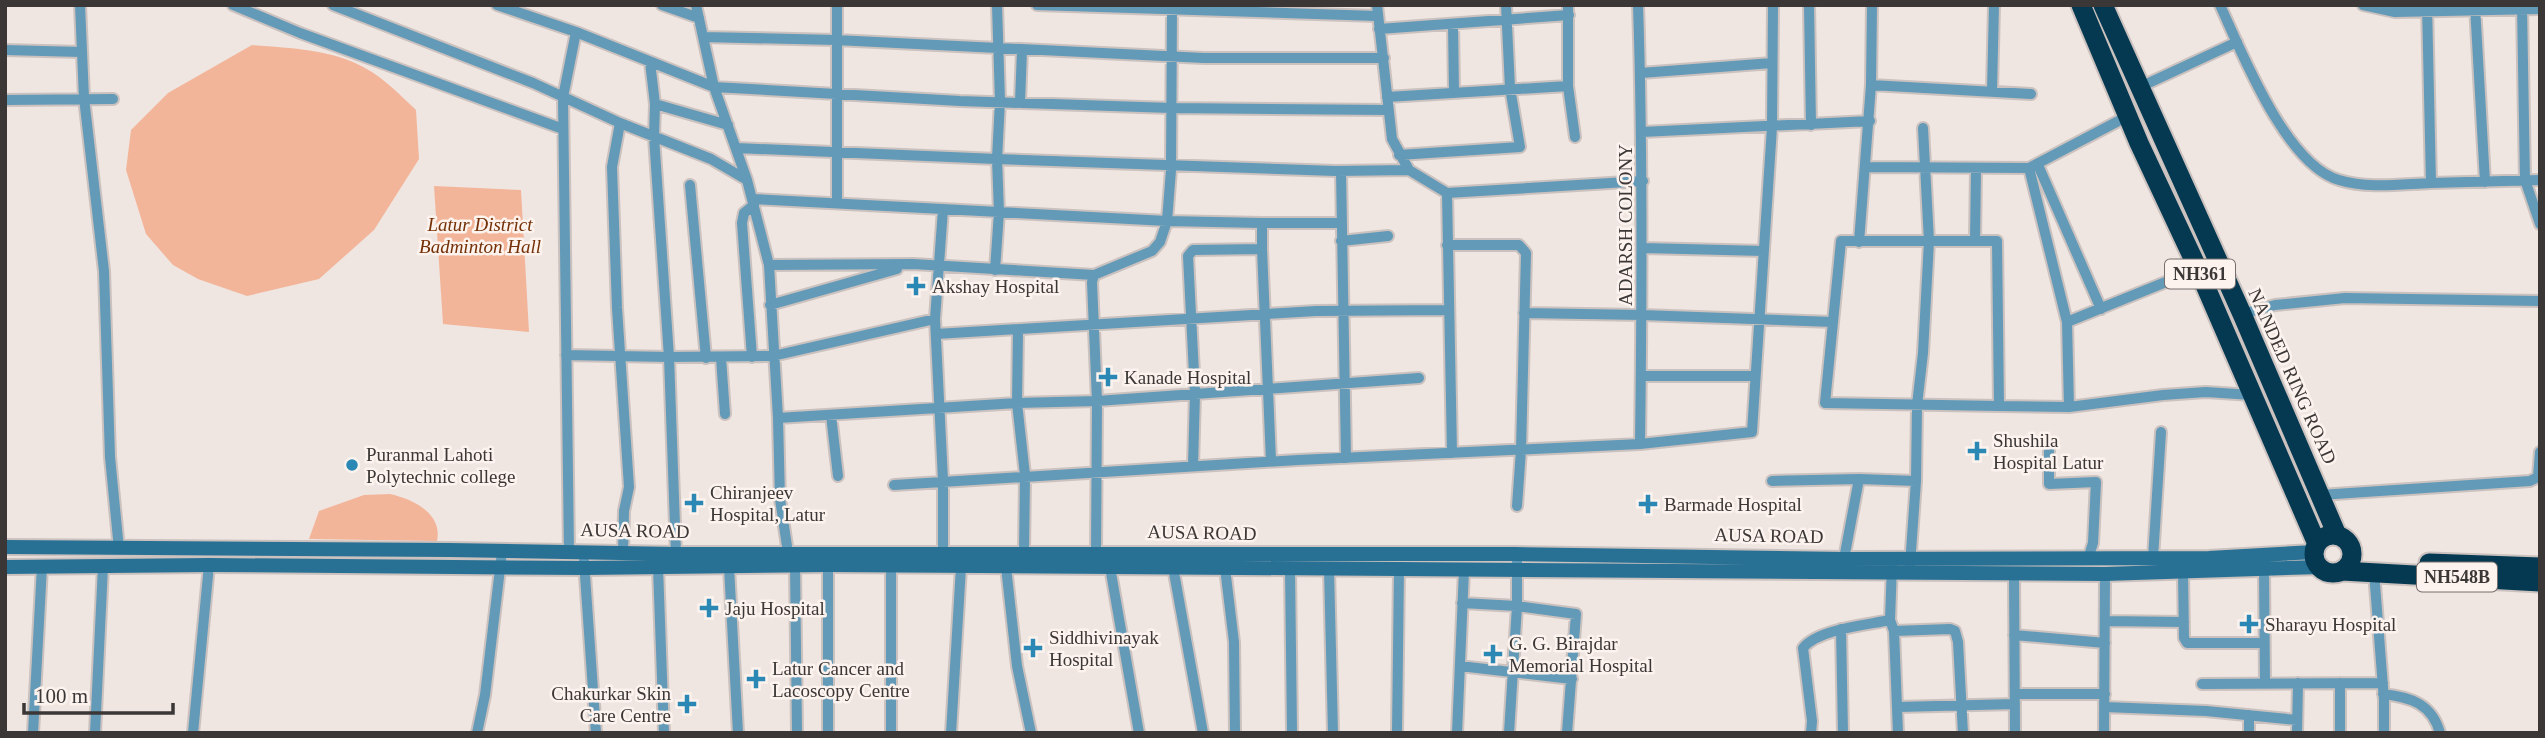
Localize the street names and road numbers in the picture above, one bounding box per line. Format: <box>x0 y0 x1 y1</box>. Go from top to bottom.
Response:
street label: ADARSH COLONY <box>1615 144 1636 306</box>
road number: NH361 <box>2165 260 2235 288</box>
street label: NANDED RING ROAD <box>2244 285 2341 467</box>
street label: AUSA ROAD <box>580 519 690 542</box>
street label: AUSA ROAD <box>1147 521 1257 544</box>
street label: AUSA ROAD <box>1714 524 1824 547</box>
road number: NH548B <box>2417 562 2497 592</box>

